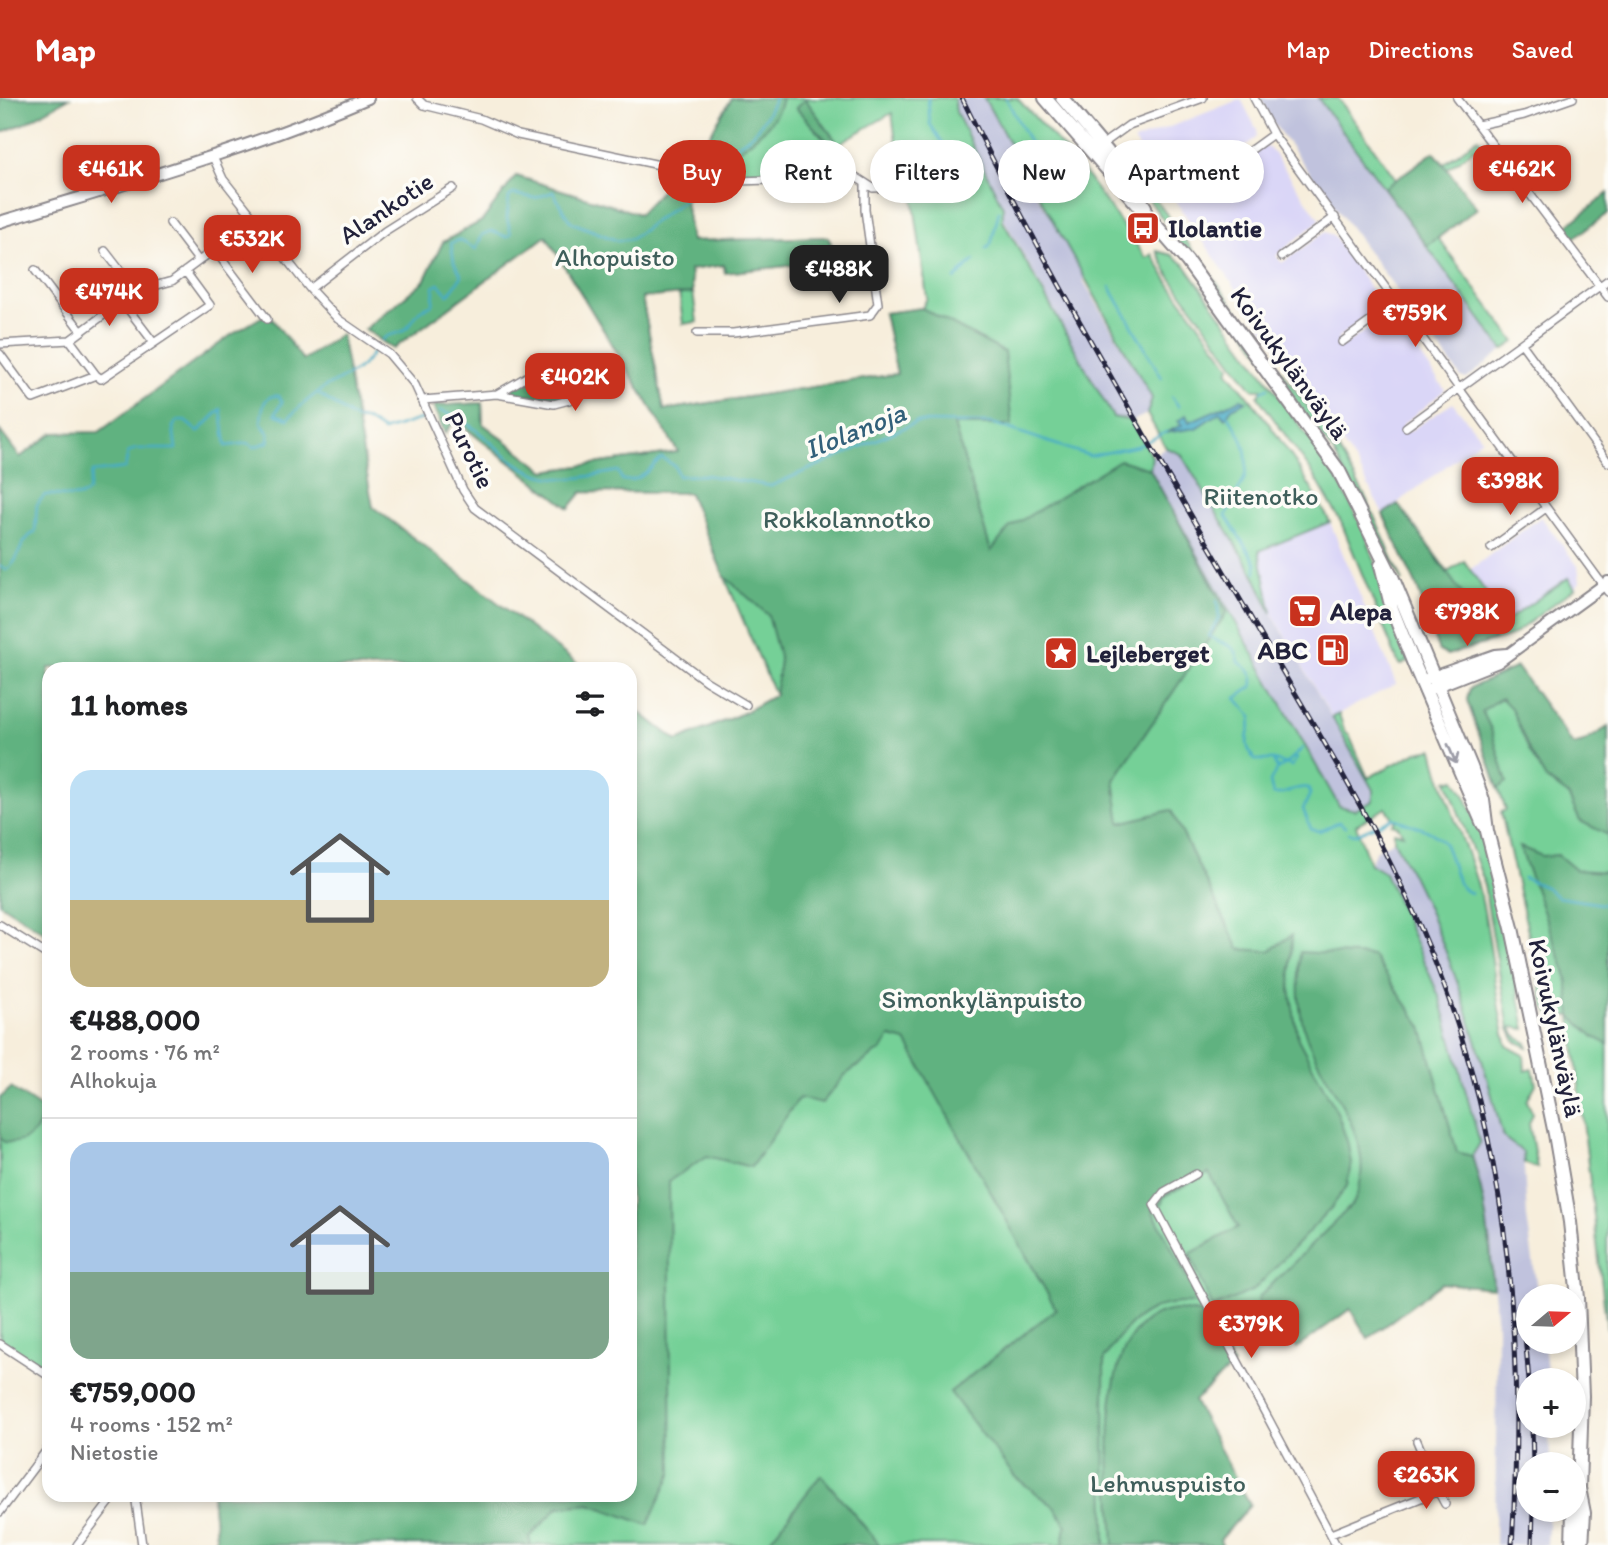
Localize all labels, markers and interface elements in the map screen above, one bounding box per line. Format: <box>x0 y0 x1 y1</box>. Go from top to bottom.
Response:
text: Map <box>35 30 96 69</box>
text: Map <box>1286 35 1330 64</box>
text: Directions <box>1368 35 1474 64</box>
text: Saved <box>1512 35 1573 64</box>
chip: Buy <box>658 140 746 203</box>
chip: Rent <box>760 140 856 203</box>
chip: Filters <box>870 140 984 203</box>
chip: New <box>998 140 1090 203</box>
chip: Apartment <box>1104 140 1264 203</box>
pin: €461K <box>62 146 160 205</box>
pin: €462K <box>1473 146 1571 205</box>
text: €461K <box>79 154 143 182</box>
text: €462K <box>1489 154 1555 182</box>
street label: Alankotie <box>333 165 439 251</box>
bus stop icon: Ilolantie <box>1124 209 1162 247</box>
place label: Ilolantie <box>1168 212 1262 244</box>
pin: €532K <box>203 216 301 275</box>
text: €532K <box>220 224 284 252</box>
park label: Alhopuisto <box>555 241 675 273</box>
pin: €488K <box>790 246 888 305</box>
text: €488K <box>806 254 872 282</box>
pin: €474K <box>60 268 158 328</box>
text: €474K <box>76 277 142 305</box>
street label: Koivukylänväylä <box>1224 280 1357 446</box>
pin: €759K <box>1366 289 1464 349</box>
text: €759K <box>1383 298 1447 326</box>
pin: €402K <box>526 354 624 413</box>
text: €402K <box>541 362 609 390</box>
water label: Ilolanoja <box>799 394 911 466</box>
street label: Purotie <box>438 406 502 494</box>
pin: €398K <box>1461 458 1559 517</box>
text: €398K <box>1478 466 1543 494</box>
park label: Riitenotko <box>1204 480 1318 512</box>
park label: Rokkolannotko <box>763 503 931 535</box>
pin: €798K <box>1418 588 1516 648</box>
supermarket icon: Alepa <box>1286 592 1324 630</box>
place label: Alepa <box>1329 595 1392 627</box>
text: €798K <box>1435 597 1499 625</box>
fuel station icon: ABC <box>1314 631 1352 669</box>
place icon: Lejleberget <box>1042 634 1080 672</box>
place label: ABC <box>1257 634 1308 666</box>
place label: Lejleberget <box>1086 637 1210 669</box>
icon: filters <box>571 685 609 723</box>
text: 11 homes <box>70 686 188 723</box>
one-way arrow <box>1446 743 1459 764</box>
icon: home <box>277 815 403 941</box>
street label: Koivukylänväylä <box>1521 936 1591 1121</box>
park label: Simonkylänpuisto <box>882 983 1082 1015</box>
text: €488,000 <box>70 1001 201 1038</box>
text: 2 rooms · 76 m² <box>70 1038 220 1066</box>
text: Alhokuja <box>70 1066 157 1094</box>
icon: home <box>277 1187 403 1313</box>
north arrow <box>1516 1284 1586 1354</box>
map controls <box>1516 1284 1586 1522</box>
pin: €379K <box>1202 1300 1300 1360</box>
text: €379K <box>1219 1309 1283 1337</box>
button: + <box>1516 1368 1586 1438</box>
text: €759,000 <box>70 1373 196 1410</box>
text: 4 rooms · 152 m² <box>70 1410 233 1438</box>
text: Nietostie <box>70 1438 158 1466</box>
pin: €263K <box>1377 1452 1475 1511</box>
button: − <box>1516 1452 1586 1522</box>
text: €263K <box>1394 1460 1458 1488</box>
park label: Lehmuspuisto <box>1090 1467 1246 1499</box>

